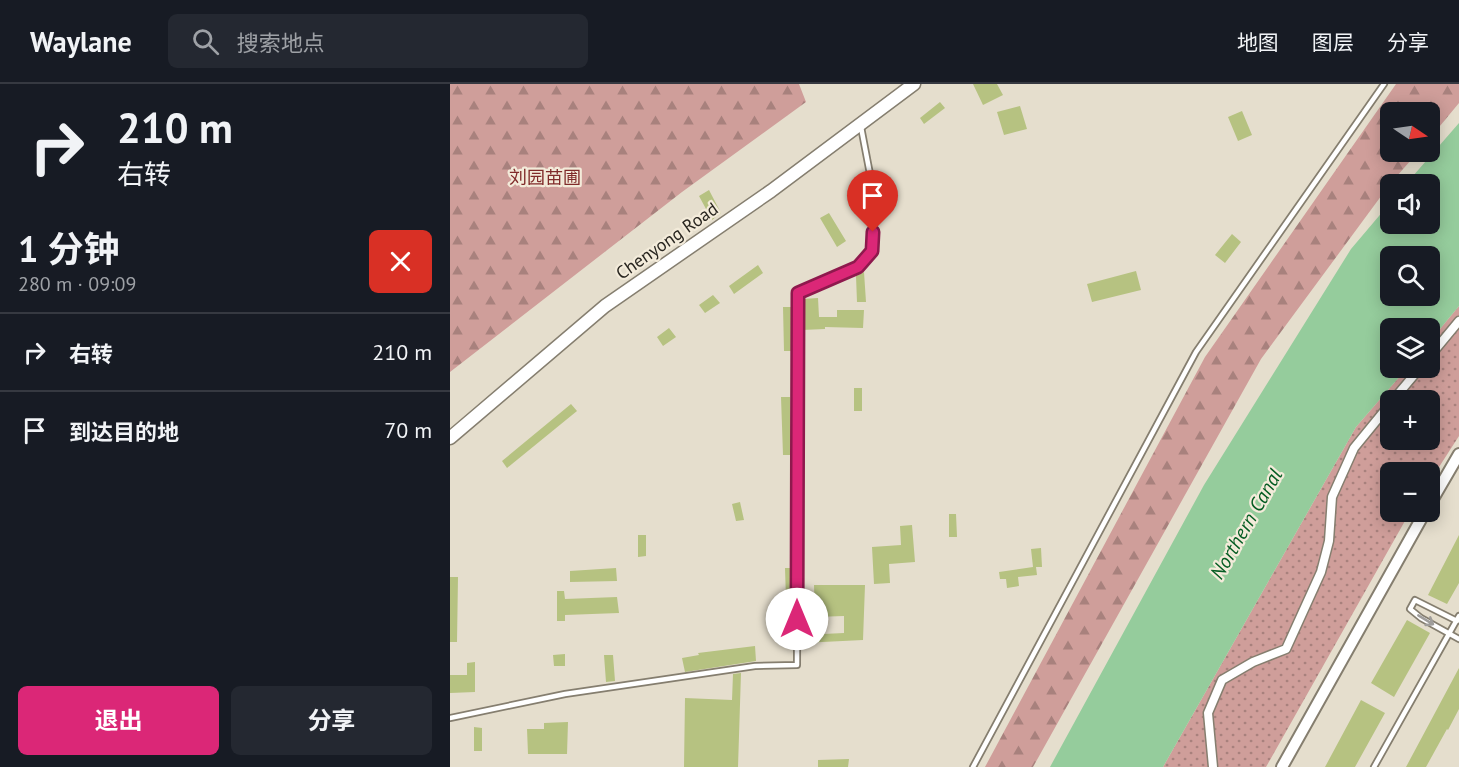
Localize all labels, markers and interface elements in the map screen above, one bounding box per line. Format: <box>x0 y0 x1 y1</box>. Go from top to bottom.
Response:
search box <box>168 14 588 68</box>
text: Waylane <box>30 23 132 60</box>
icon: search <box>189 25 222 58</box>
text: 搜索地点 <box>237 29 325 57</box>
text: 地图 <box>1237 29 1279 56</box>
text: 图层 <box>1312 29 1354 56</box>
text: 分享 <box>1387 29 1429 56</box>
text: 210 m <box>117 100 233 155</box>
north arrow <box>1380 102 1440 162</box>
map controls <box>1380 102 1440 522</box>
icon: right <box>18 108 96 186</box>
text: 右转 <box>117 157 171 191</box>
park label: 刘园苗圃 <box>509 166 581 189</box>
pin <box>847 170 898 232</box>
button: sound <box>1380 174 1440 234</box>
icon: arrive <box>856 179 889 212</box>
street label: Chenyong Road <box>611 197 722 284</box>
text: 1 分钟 <box>18 225 120 272</box>
button: close <box>369 230 432 293</box>
button: search <box>1380 246 1440 306</box>
text: 280 m · 09:09 <box>18 271 136 297</box>
button: layers <box>1380 318 1440 378</box>
icon: right <box>18 336 51 369</box>
text: 210 m <box>372 338 432 366</box>
text: 右转 <box>69 340 113 368</box>
button: + <box>1380 390 1440 450</box>
icon: arrive <box>18 414 51 447</box>
text: 70 m <box>384 416 432 444</box>
text: 到达目的地 <box>69 418 179 446</box>
button: − <box>1380 462 1440 522</box>
water label: Northern Canal <box>1204 464 1288 584</box>
position arrow <box>765 587 829 651</box>
one-way arrow <box>1417 615 1434 627</box>
button: 退出 <box>18 686 219 755</box>
button: 分享 <box>231 686 432 755</box>

